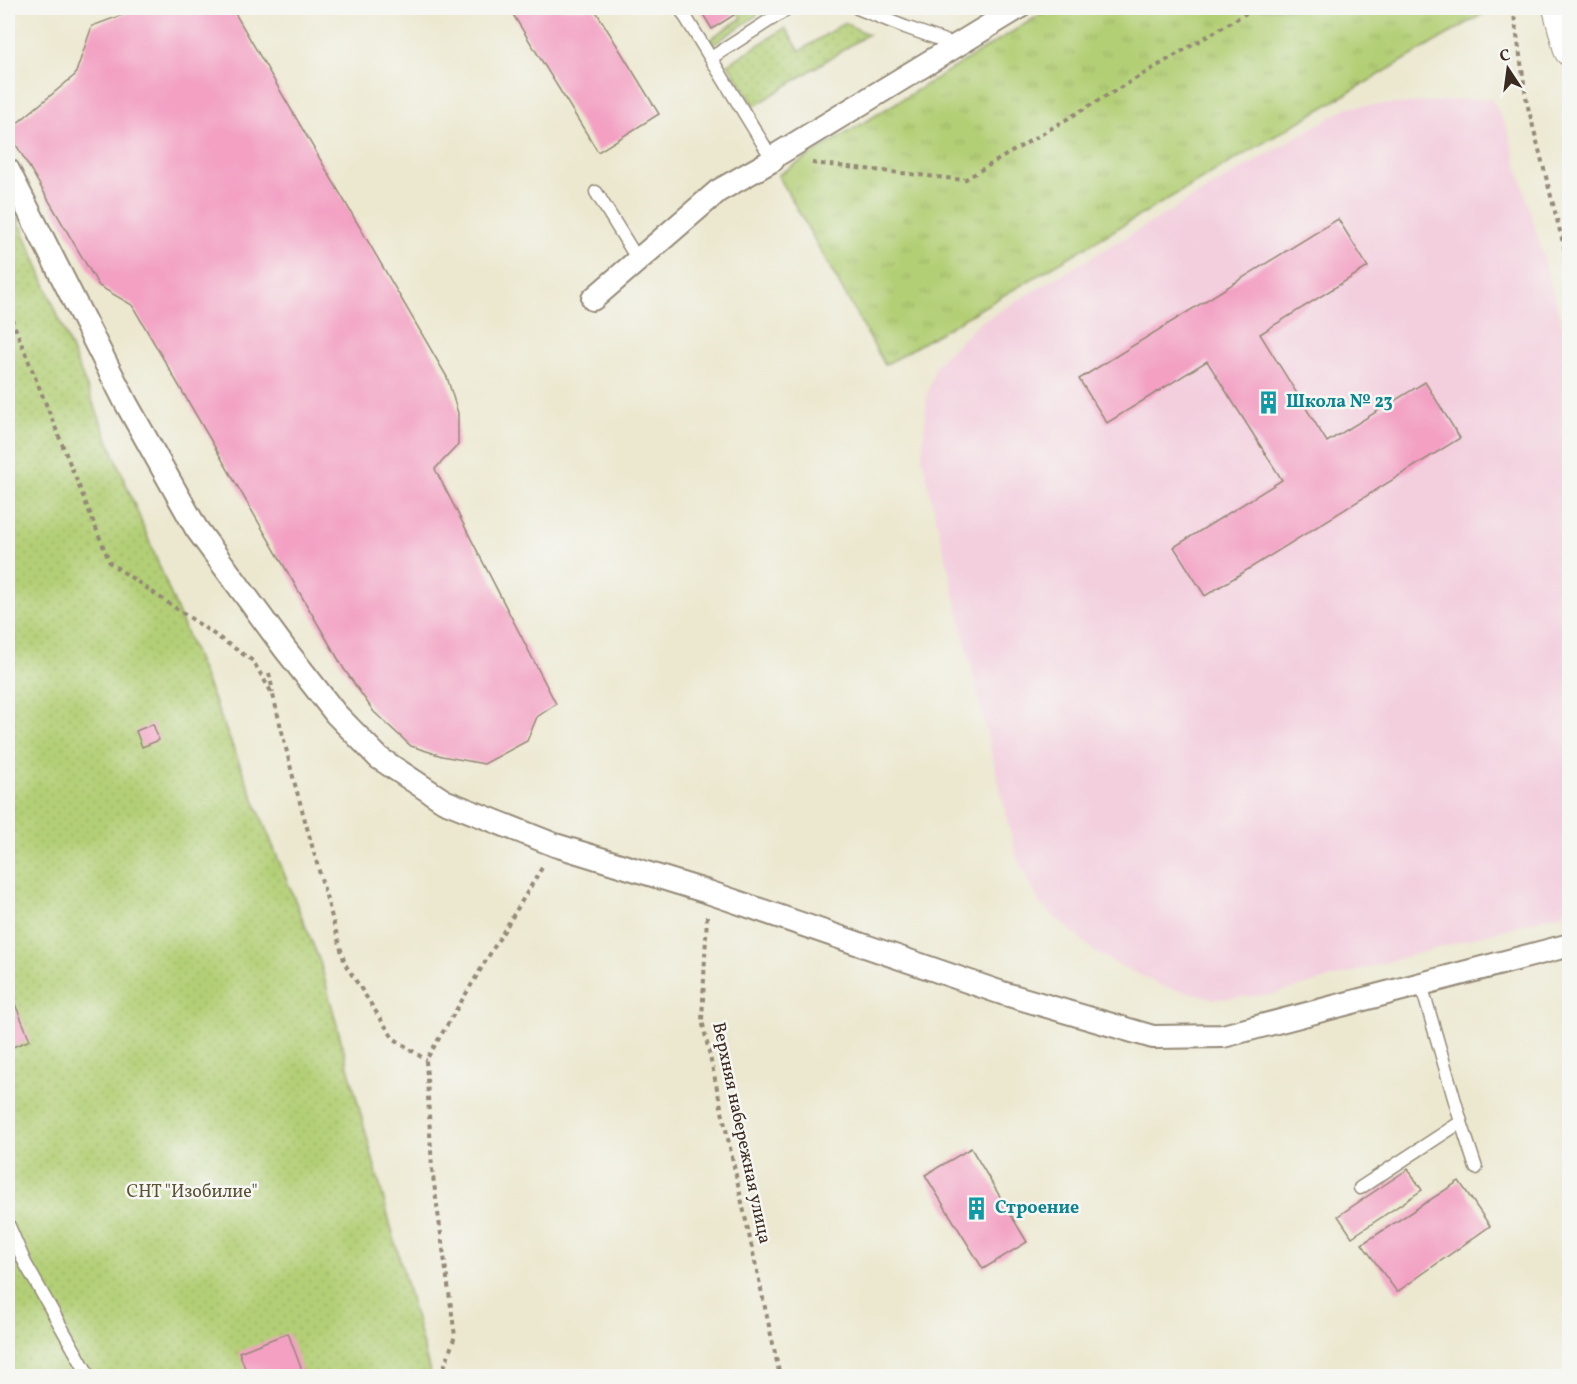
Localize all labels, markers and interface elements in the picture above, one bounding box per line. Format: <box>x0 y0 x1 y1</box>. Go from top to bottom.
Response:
north arrow <box>1478 39 1538 99</box>
text: С <box>1498 44 1513 68</box>
building icon: Школа № 23 <box>1255 389 1281 415</box>
place label: Школа № 23 <box>1286 390 1393 415</box>
street label: Верхняя набережная улица <box>705 1020 777 1246</box>
park label: СНТ "Изобилие" <box>126 1180 258 1205</box>
building icon: Строение <box>964 1195 990 1221</box>
place label: Строение <box>995 1196 1079 1221</box>

